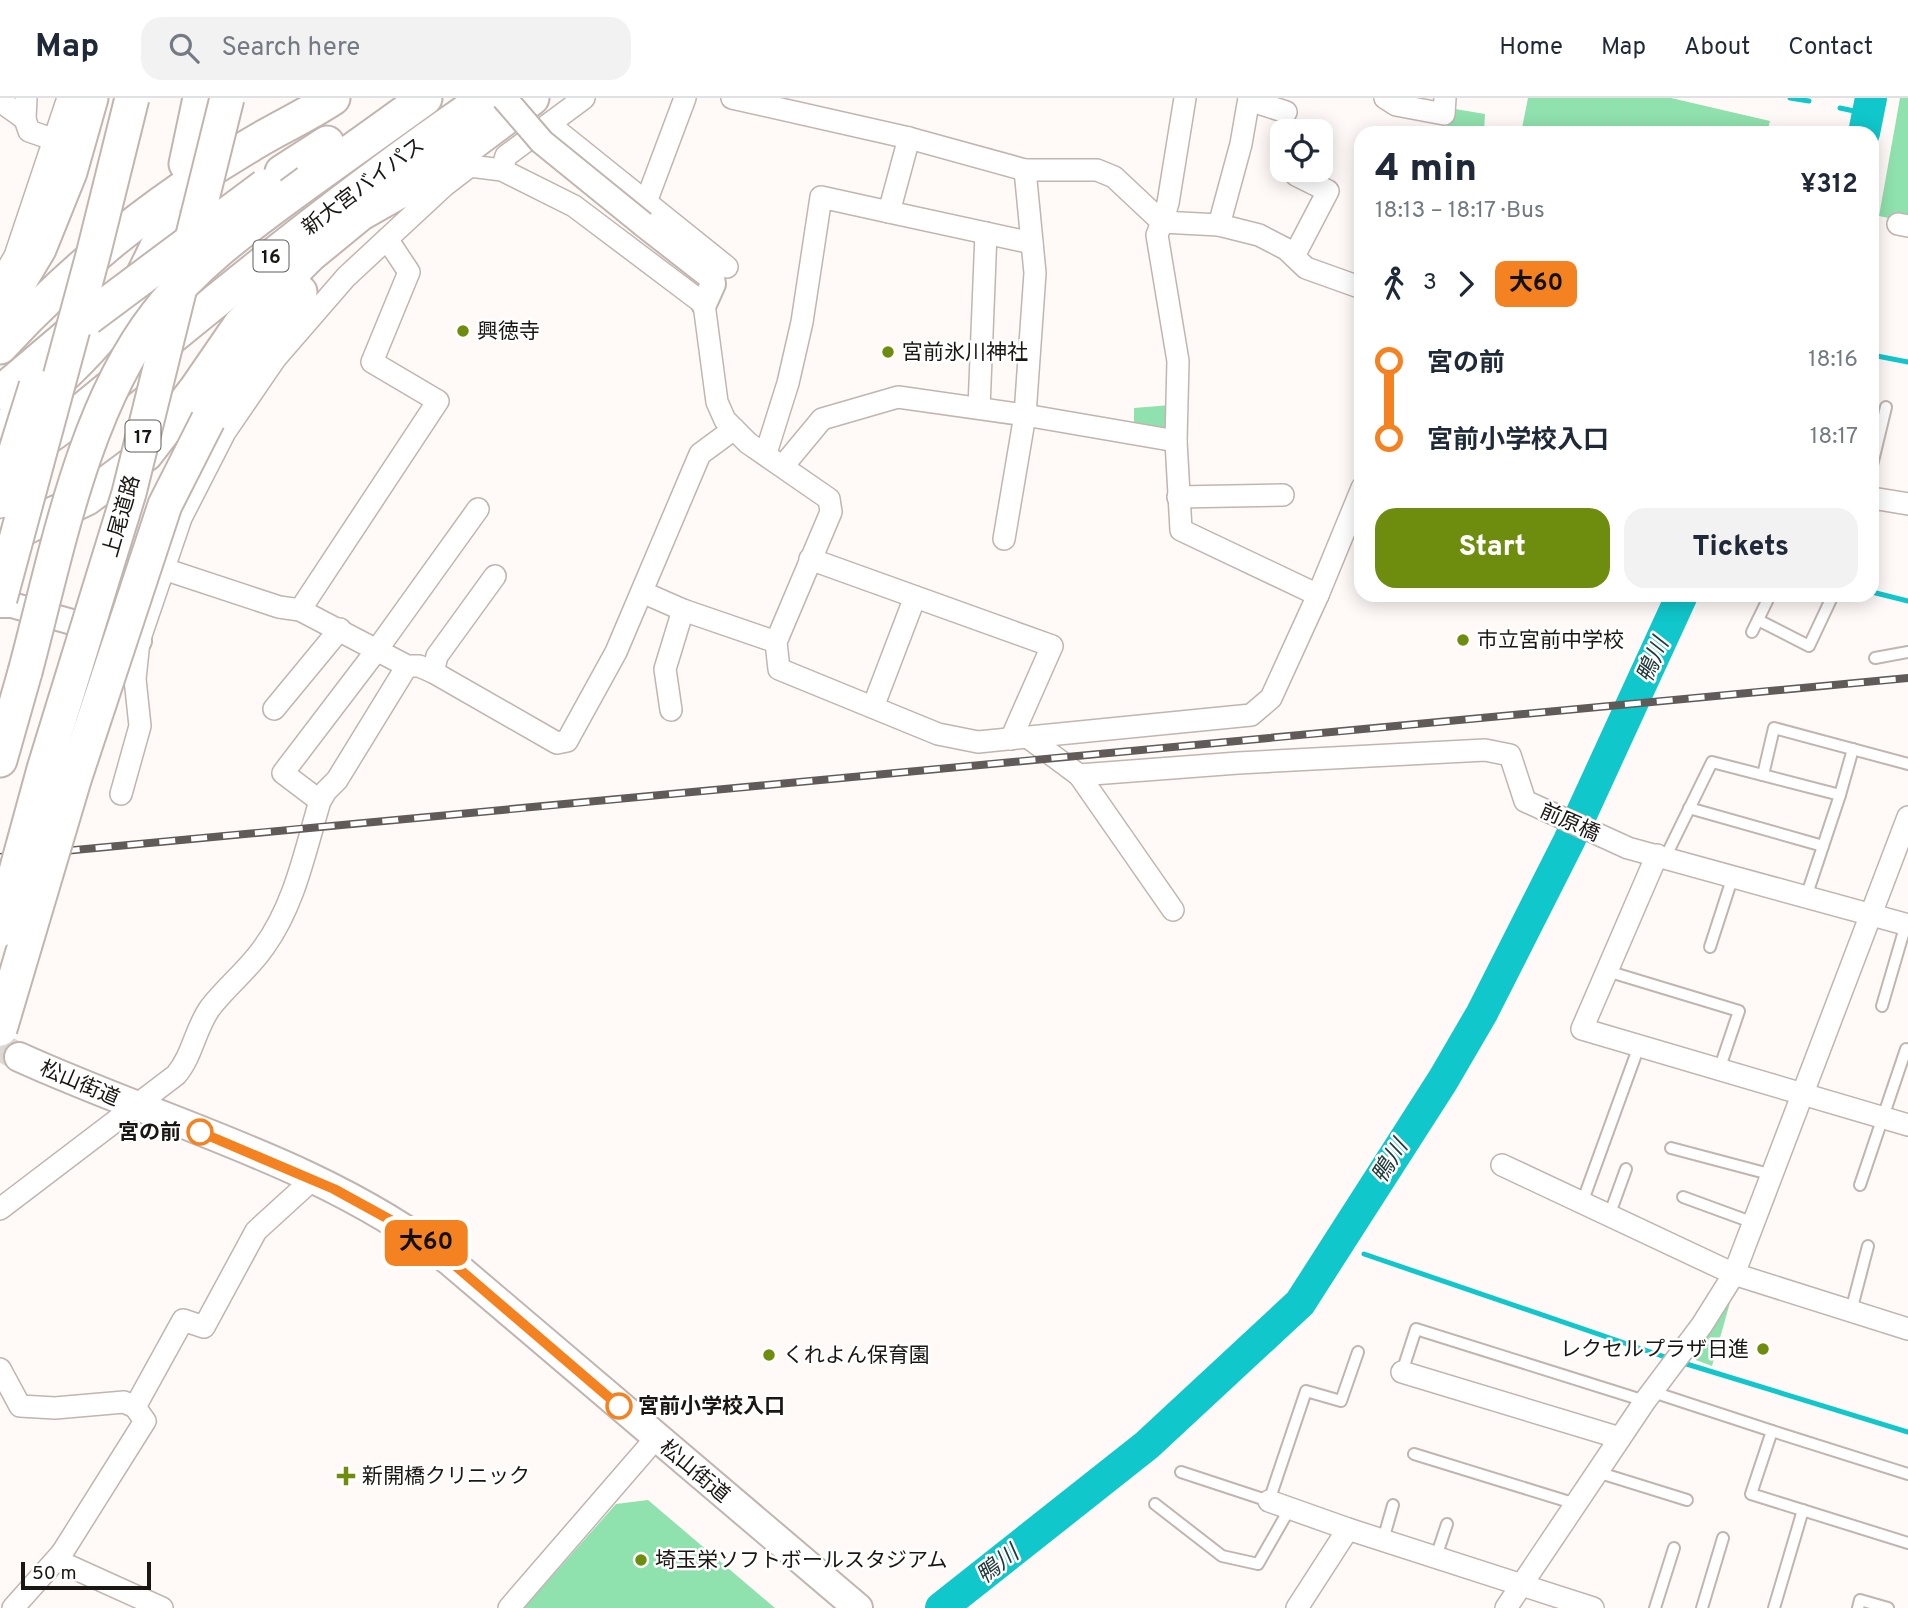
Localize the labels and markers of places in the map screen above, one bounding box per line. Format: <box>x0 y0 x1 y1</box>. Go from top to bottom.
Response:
place label: 興徳寺 <box>477 319 540 346</box>
marker: 興徳寺 <box>455 323 471 339</box>
place label: 宮前氷川神社 <box>902 340 1028 367</box>
marker: 宮前氷川神社 <box>880 344 896 360</box>
place label: 市立宮前中学校 <box>1477 628 1624 655</box>
marker: 市立宮前中学校 <box>1455 632 1471 648</box>
marker: 宮の前 <box>187 1119 213 1145</box>
place label: 宮の前 <box>118 1120 181 1147</box>
place label: レクセルプラザ日進 <box>1560 1337 1749 1364</box>
marker: レクセルプラザ日進 <box>1755 1341 1771 1357</box>
place label: くれよん保育園 <box>783 1343 930 1370</box>
marker: くれよん保育園 <box>761 1347 777 1363</box>
marker: 宮前小学校入口 <box>606 1393 632 1419</box>
place label: 宮前小学校入口 <box>638 1394 785 1421</box>
place label: 新開橋クリニック <box>362 1464 530 1491</box>
marker: 新開橋クリニック <box>336 1466 356 1486</box>
place label: 埼玉栄ソフトボールスタジアム <box>655 1548 948 1575</box>
marker: 埼玉栄ソフトボールスタジアム <box>633 1552 649 1568</box>

